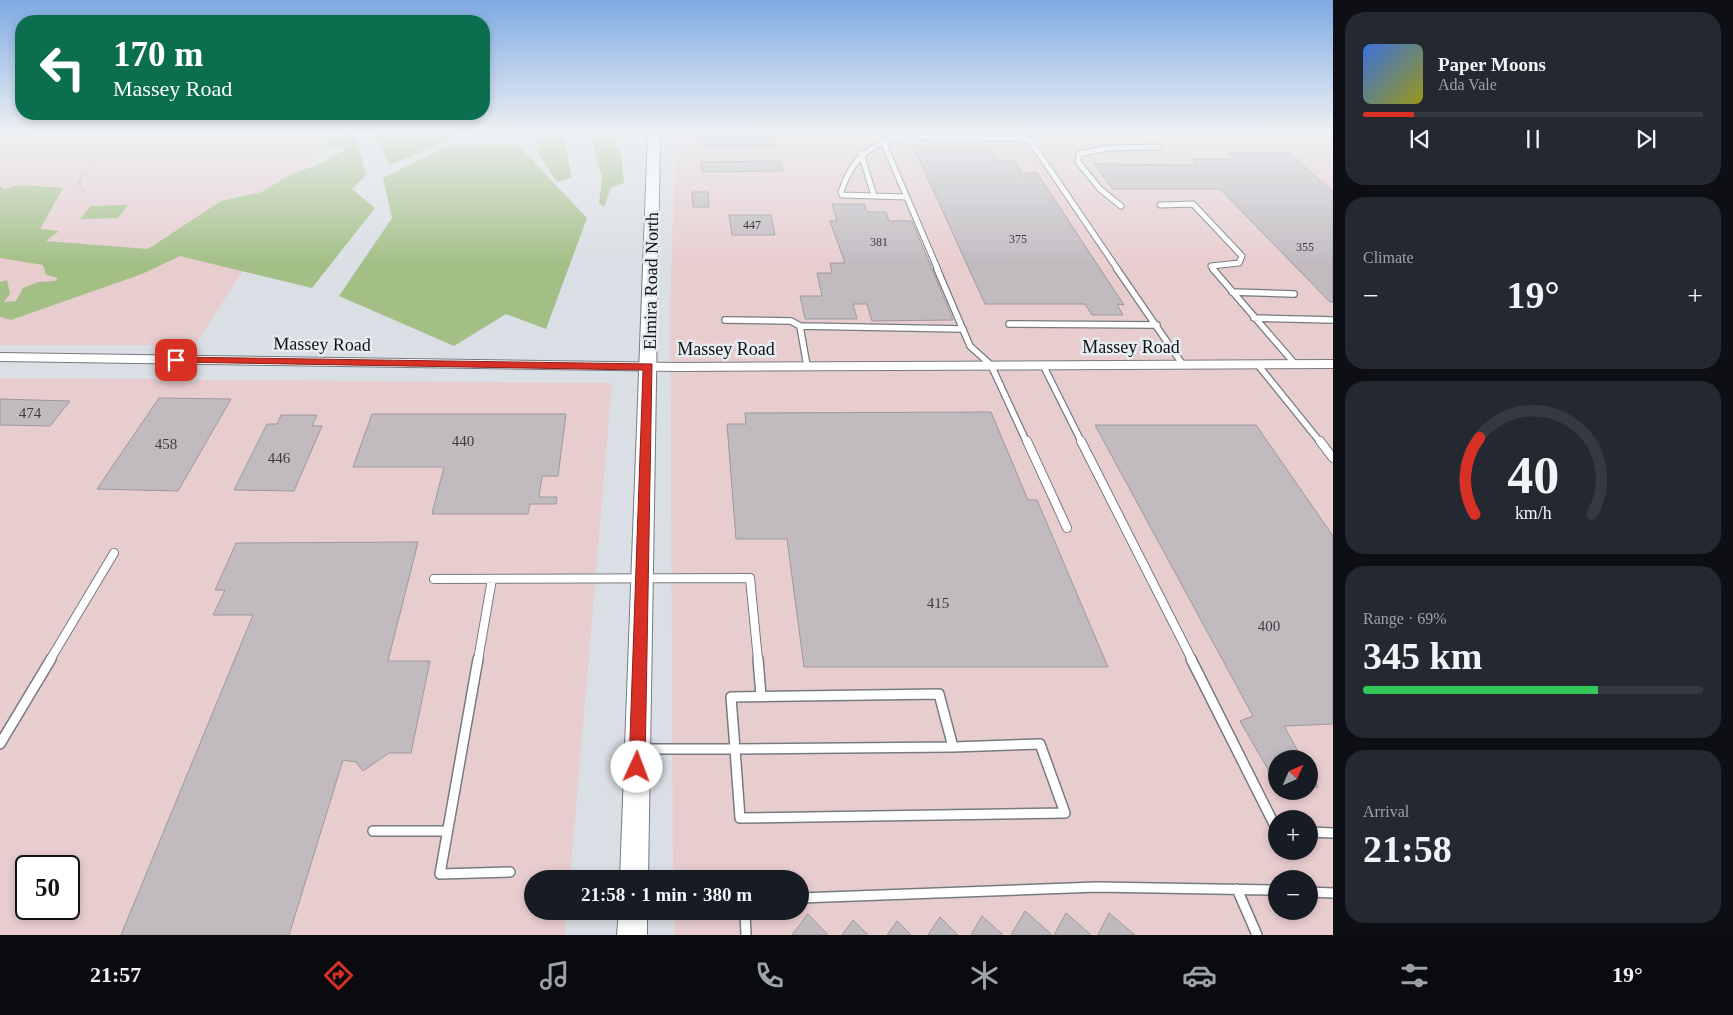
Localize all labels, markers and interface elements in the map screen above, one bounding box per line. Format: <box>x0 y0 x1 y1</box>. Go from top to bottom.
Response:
icon: left <box>30 35 95 100</box>
text: 170 m <box>113 35 203 74</box>
text: Paper Moons <box>1438 54 1546 75</box>
text: Massey Road <box>113 76 232 101</box>
text: Ada Vale <box>1438 76 1497 93</box>
icon: previous <box>1406 125 1434 153</box>
icon: pause <box>1519 125 1547 153</box>
icon: next <box>1632 125 1660 153</box>
street label: Elmira Road North <box>640 212 662 350</box>
house number: 447 <box>743 218 761 232</box>
house number: 375 <box>1009 232 1027 246</box>
house number: 381 <box>870 235 888 249</box>
house number: 355 <box>1296 240 1314 254</box>
text: Climate <box>1363 249 1414 266</box>
text: 19° <box>1506 274 1560 316</box>
text: − <box>1363 280 1379 311</box>
text: + <box>1687 280 1703 311</box>
street label: Massey Road <box>273 333 371 355</box>
street label: Massey Road <box>1082 337 1180 357</box>
pin <box>155 339 197 381</box>
street label: Massey Road <box>677 339 775 359</box>
icon: arrive <box>162 346 190 374</box>
house number: 474 <box>19 405 42 421</box>
house number: 440 <box>452 433 474 449</box>
house number: 458 <box>155 436 177 452</box>
text: 40 <box>1507 447 1559 504</box>
house number: 446 <box>268 450 291 466</box>
text: km/h <box>1515 503 1551 523</box>
house number: 415 <box>927 595 949 611</box>
text: Range · 69% <box>1363 610 1447 627</box>
house number: 400 <box>1258 618 1280 634</box>
text: 345 km <box>1363 635 1482 677</box>
position arrow <box>610 740 662 792</box>
north arrow <box>1268 750 1318 800</box>
map controls <box>1268 750 1318 920</box>
text: Arrival <box>1363 803 1409 820</box>
button: + <box>1268 810 1318 860</box>
text: 21:58 <box>1363 828 1452 870</box>
speed limit sign: 50 <box>15 855 80 920</box>
button: − <box>1268 870 1318 920</box>
text: 21:58 · 1 min · 380 m <box>581 884 752 905</box>
icon: directions <box>321 958 356 993</box>
icon: music <box>537 958 572 993</box>
icon: phone <box>752 958 787 993</box>
icon: climate <box>967 958 1002 993</box>
icon: car <box>1182 958 1217 993</box>
icon: filters <box>1397 958 1432 993</box>
text: 21:57 <box>90 962 141 987</box>
text: 19° <box>1612 962 1643 987</box>

